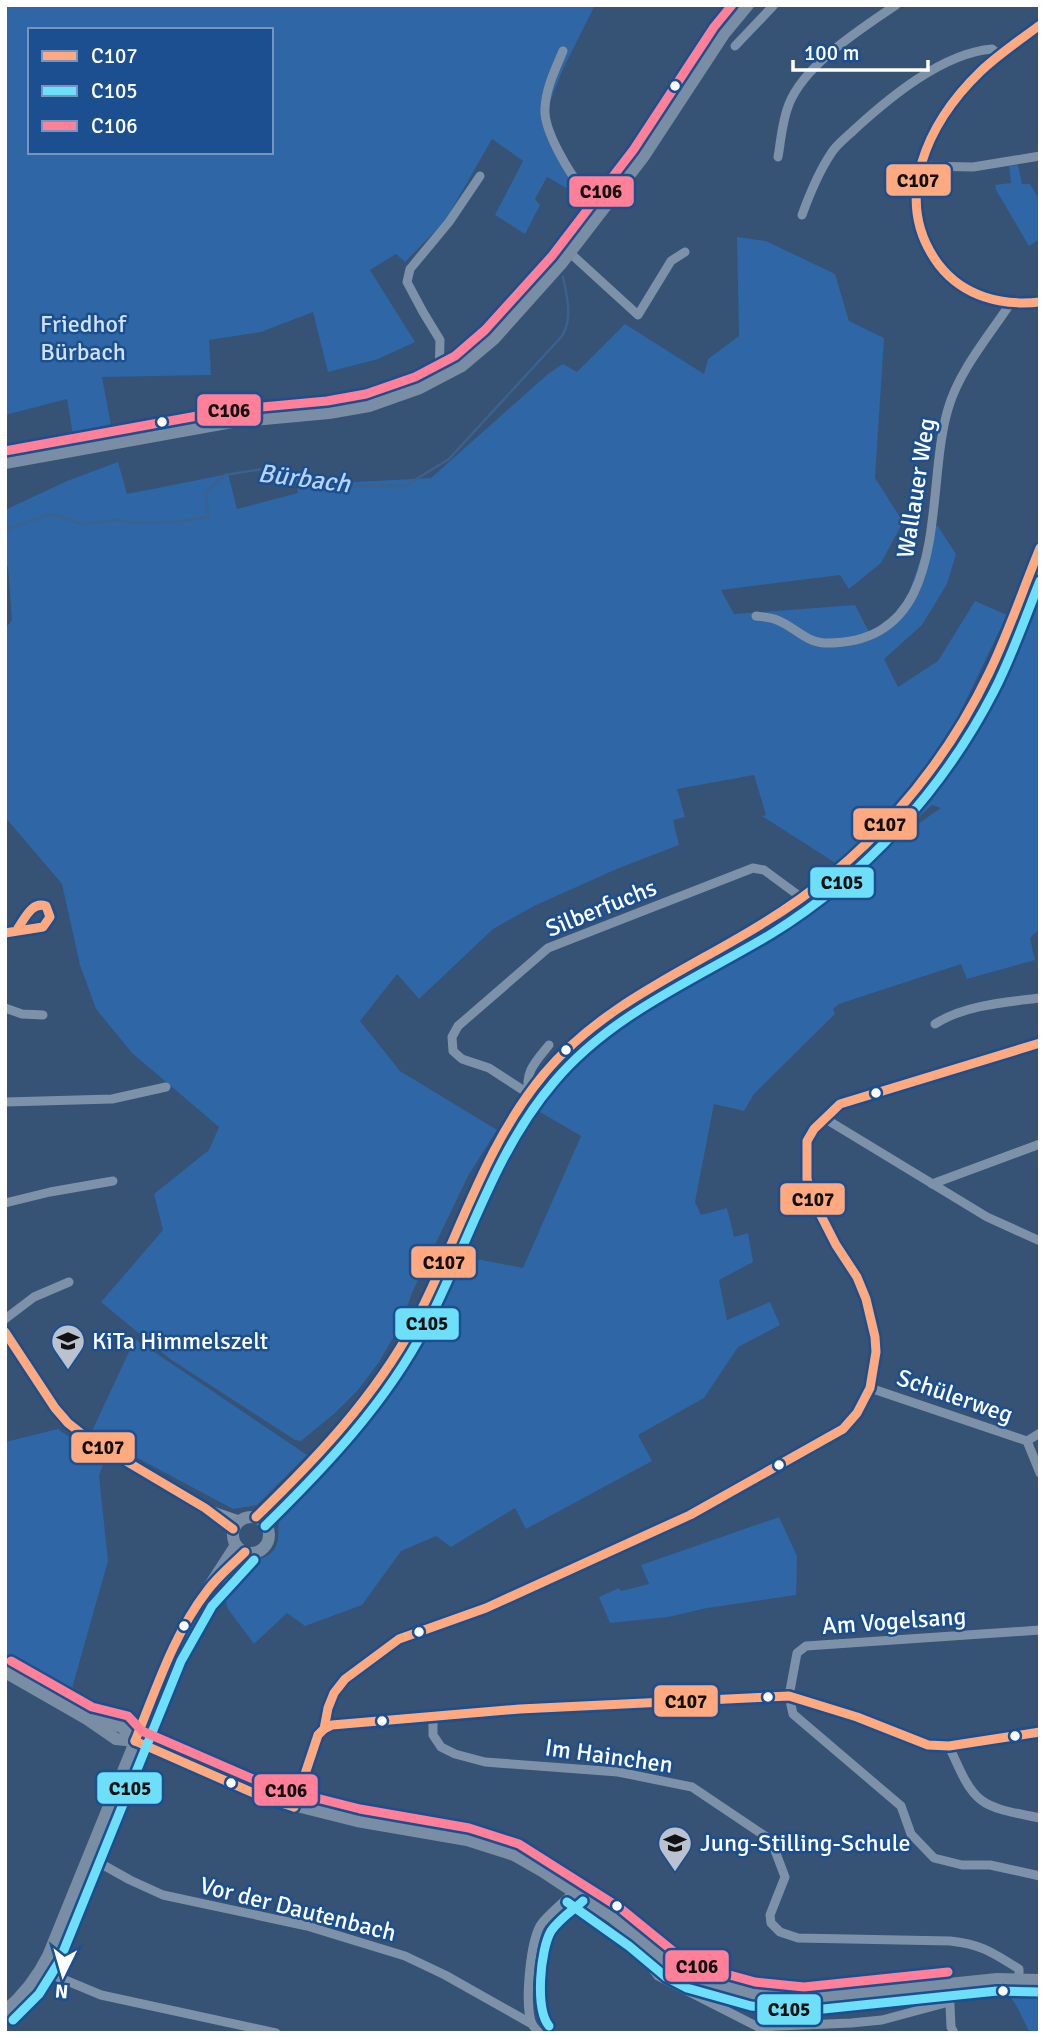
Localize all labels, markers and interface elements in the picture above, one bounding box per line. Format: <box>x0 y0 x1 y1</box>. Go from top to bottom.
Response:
legend <box>28 28 273 154</box>
scale bar <box>793 28 928 72</box>
text: 100 m <box>804 40 859 66</box>
text: C107 <box>91 43 138 69</box>
text: C105 <box>91 78 138 104</box>
unlabelled marker <box>668 79 682 93</box>
text: C106 <box>91 113 138 139</box>
line badge: C107 <box>885 163 952 197</box>
text: C107 <box>897 169 939 193</box>
line badge: C106 <box>568 175 635 208</box>
text: C106 <box>580 180 622 204</box>
park label: Friedhof Bürbach <box>40 309 127 367</box>
line badge: C106 <box>196 393 262 427</box>
text: C106 <box>208 399 250 423</box>
unlabelled marker <box>155 415 169 429</box>
street label: Wallauer Weg <box>890 416 942 560</box>
water label: Bürbach <box>256 457 353 501</box>
line badge: C107 <box>852 807 918 841</box>
text: C107 <box>864 813 906 837</box>
line badge: C105 <box>809 866 875 899</box>
text: C105 <box>821 871 863 895</box>
street label: Silberfuchs <box>541 872 661 944</box>
unlabelled marker <box>559 1043 573 1057</box>
unlabelled marker <box>869 1086 883 1100</box>
line badge: C107 <box>779 1182 846 1216</box>
text: C107 <box>792 1188 834 1212</box>
line badge: C107 <box>410 1245 477 1279</box>
text: C107 <box>423 1251 465 1275</box>
line badge: C105 <box>394 1307 460 1341</box>
text: C105 <box>406 1312 448 1336</box>
school or university icon: KiTa Himmelszelt <box>49 1322 87 1371</box>
place label: KiTa Himmelszelt <box>92 1326 268 1356</box>
street label: Schülerweg <box>893 1362 1017 1430</box>
line badge: C107 <box>70 1431 136 1464</box>
text: C107 <box>82 1436 124 1460</box>
unlabelled marker <box>772 1458 786 1472</box>
street label: Am Vogelsang <box>821 1601 967 1641</box>
unlabelled marker <box>177 1619 191 1633</box>
unlabelled marker <box>412 1625 426 1639</box>
line badge: C107 <box>653 1684 719 1718</box>
text: C107 <box>665 1690 707 1714</box>
unlabelled marker <box>761 1690 775 1704</box>
unlabelled marker <box>375 1714 389 1728</box>
unlabelled marker <box>1008 1729 1022 1743</box>
street label: Im Hainchen <box>543 1732 675 1780</box>
line badge: C105 <box>96 1771 163 1805</box>
line badge: C106 <box>253 1773 319 1807</box>
unlabelled marker <box>224 1776 238 1790</box>
text: C105 <box>109 1777 151 1801</box>
text: C106 <box>265 1779 307 1803</box>
school or university icon: Jung-Stilling-Schule <box>656 1824 694 1873</box>
place label: Jung-Stilling-Schule <box>700 1828 911 1858</box>
street label: Vor der Dautenbach <box>197 1870 399 1948</box>
unlabelled marker <box>610 1899 624 1913</box>
north arrow <box>28 1940 98 2010</box>
line badge: C106 <box>664 1949 730 1983</box>
text: C106 <box>676 1955 718 1979</box>
text: N <box>54 1978 69 2003</box>
unlabelled marker <box>996 1984 1010 1998</box>
line badge: C105 <box>756 1993 822 2026</box>
text: C105 <box>768 1998 810 2022</box>

